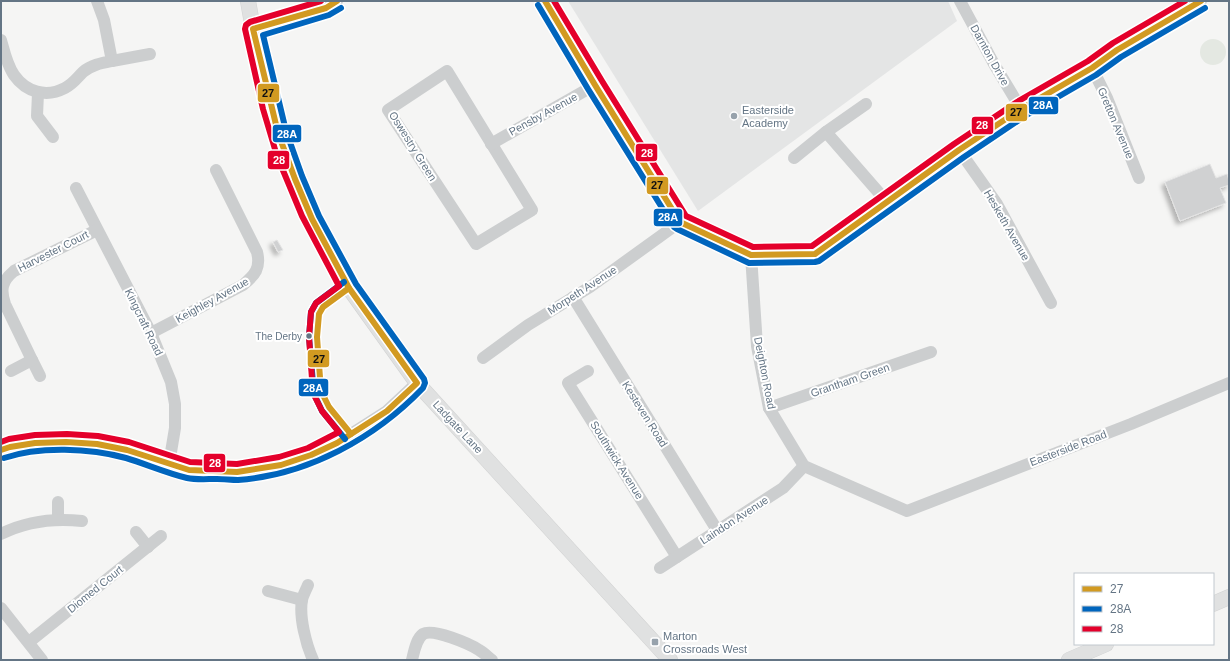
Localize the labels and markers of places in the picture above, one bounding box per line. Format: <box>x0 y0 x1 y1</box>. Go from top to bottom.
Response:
place label: Easterside Academy <box>742 104 794 129</box>
marker: Easterside Academy <box>729 111 739 121</box>
place label: The Derby <box>255 331 302 342</box>
marker: The Derby <box>304 331 314 341</box>
place label: Marton Crossroads West <box>663 630 747 655</box>
marker: Marton Crossroads West <box>650 637 660 647</box>

